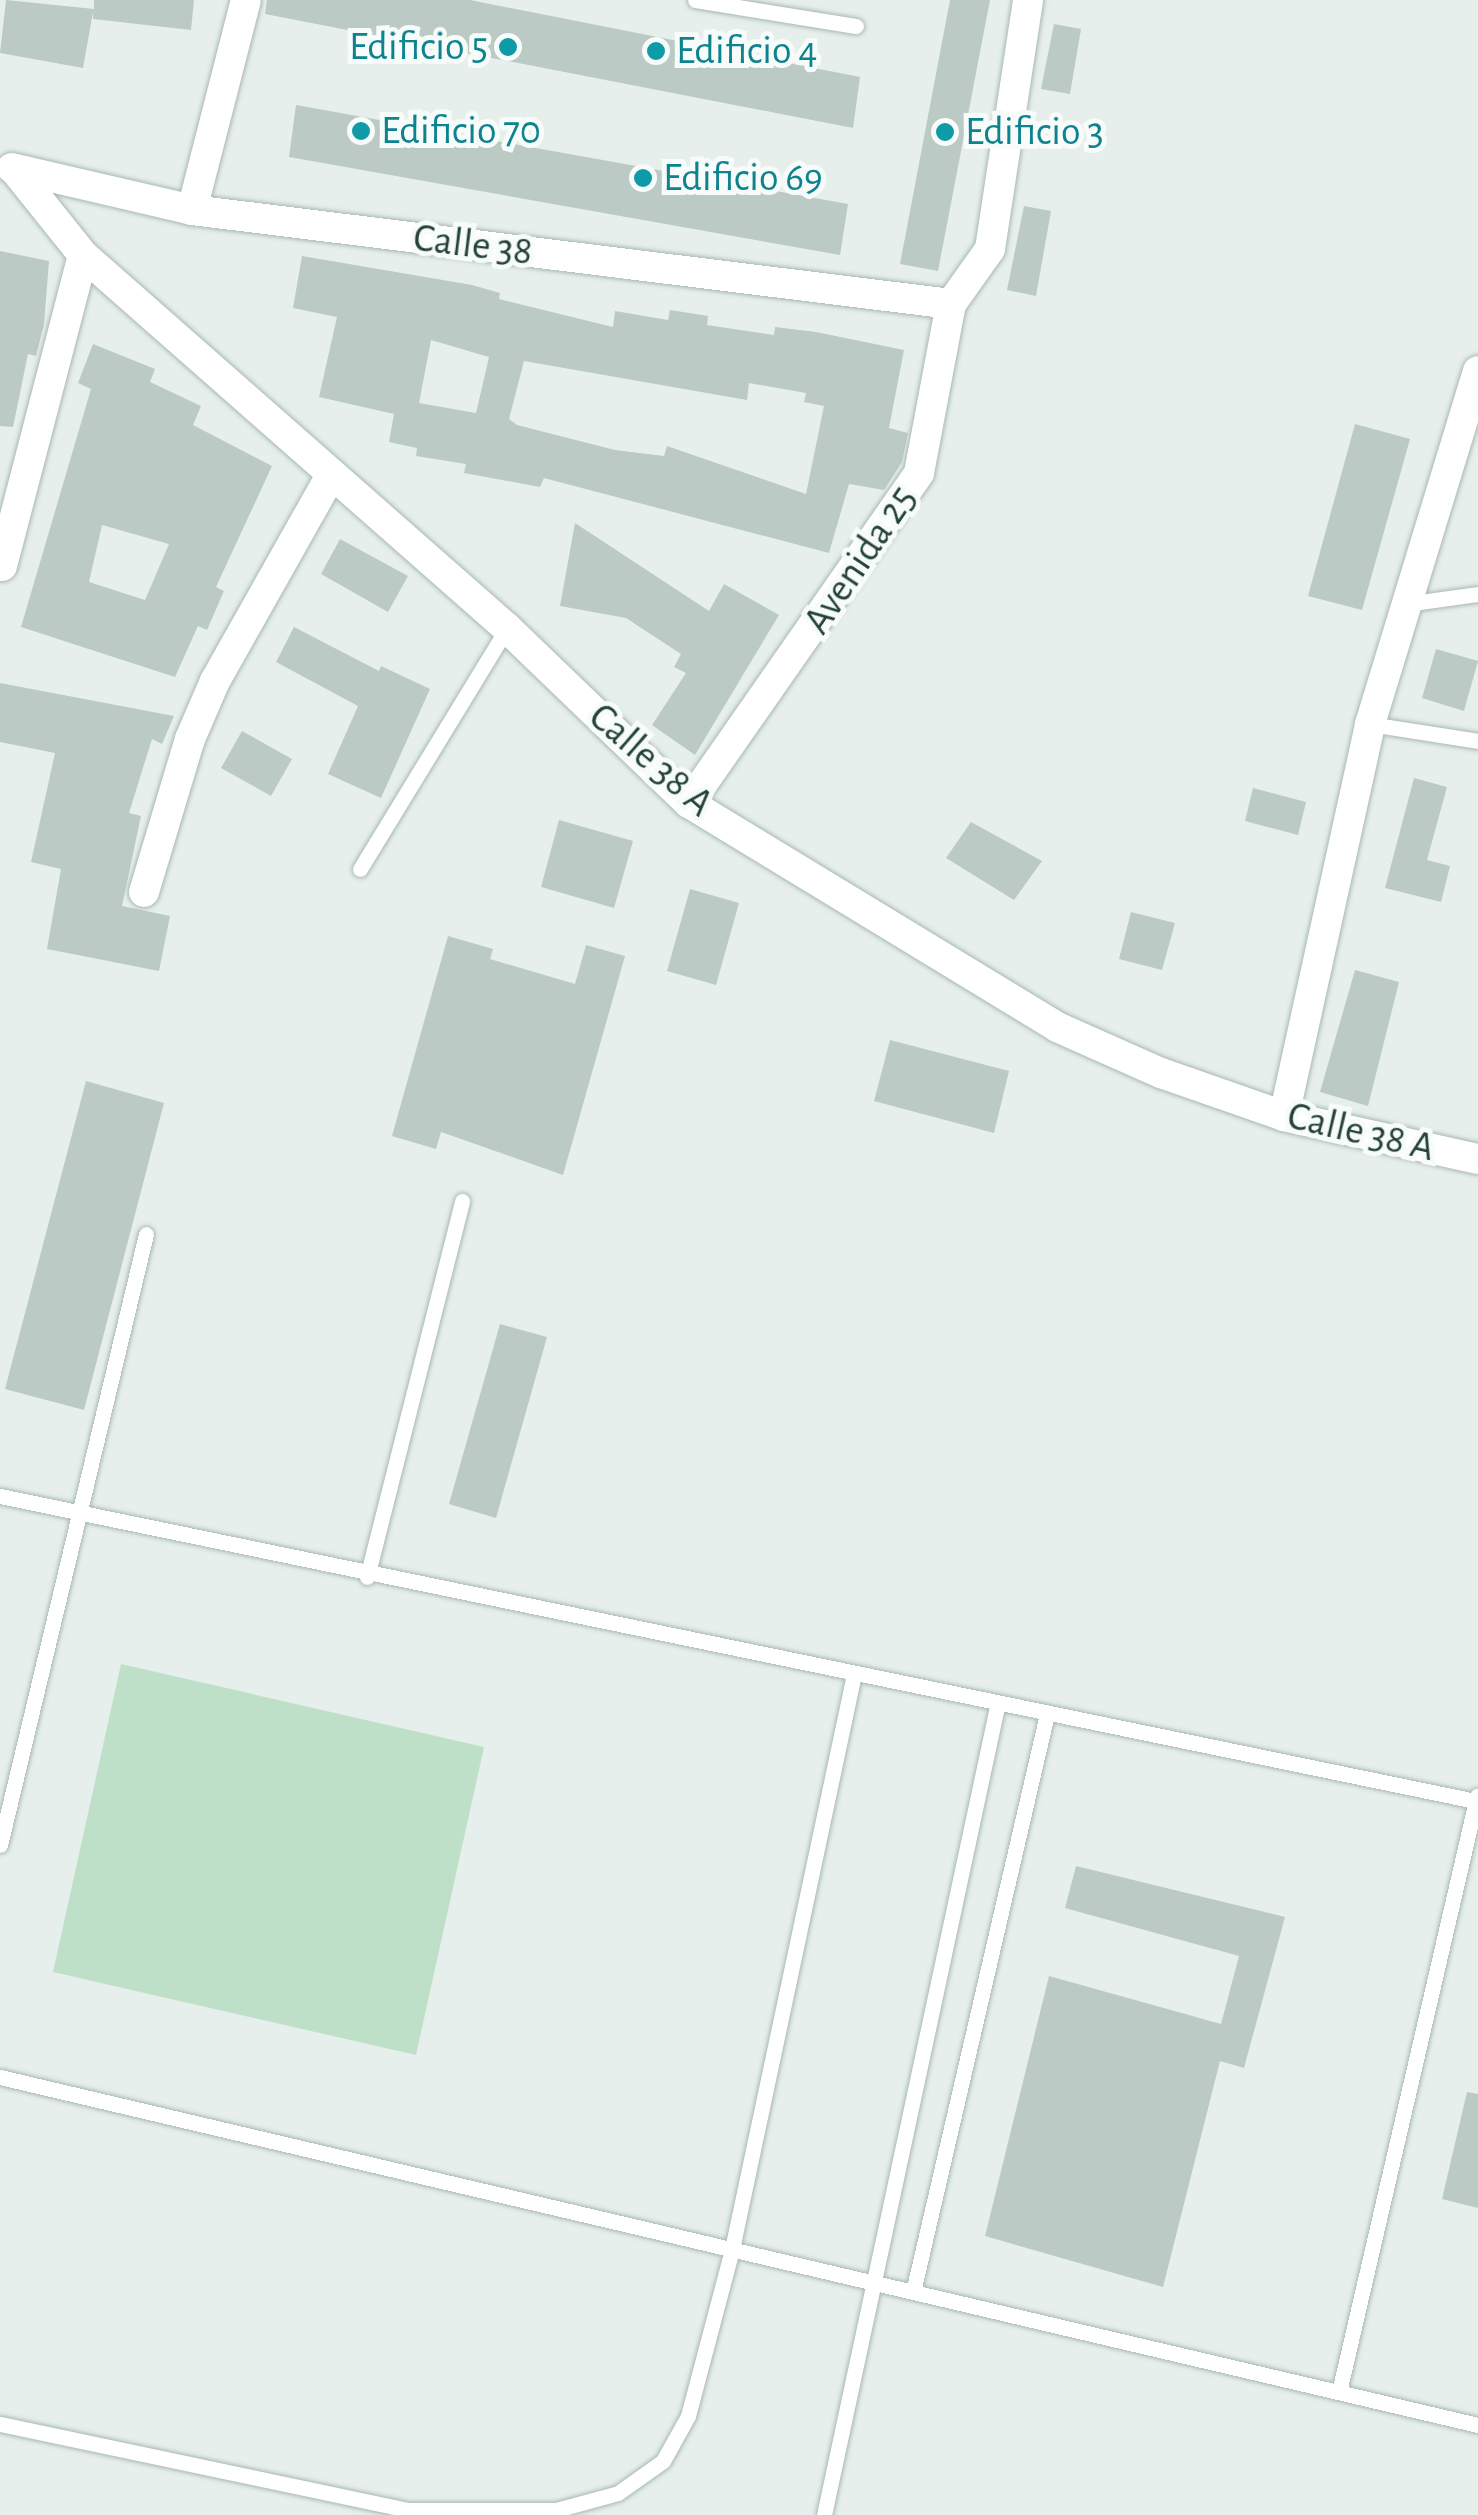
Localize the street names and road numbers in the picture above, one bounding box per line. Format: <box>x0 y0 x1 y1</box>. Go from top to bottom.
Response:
street label: Calle 38 <box>411 214 535 276</box>
street label: Avenida 25 <box>793 477 927 643</box>
street label: Calle 38 A <box>579 693 723 827</box>
street label: Calle 38 A <box>1283 1092 1439 1172</box>

